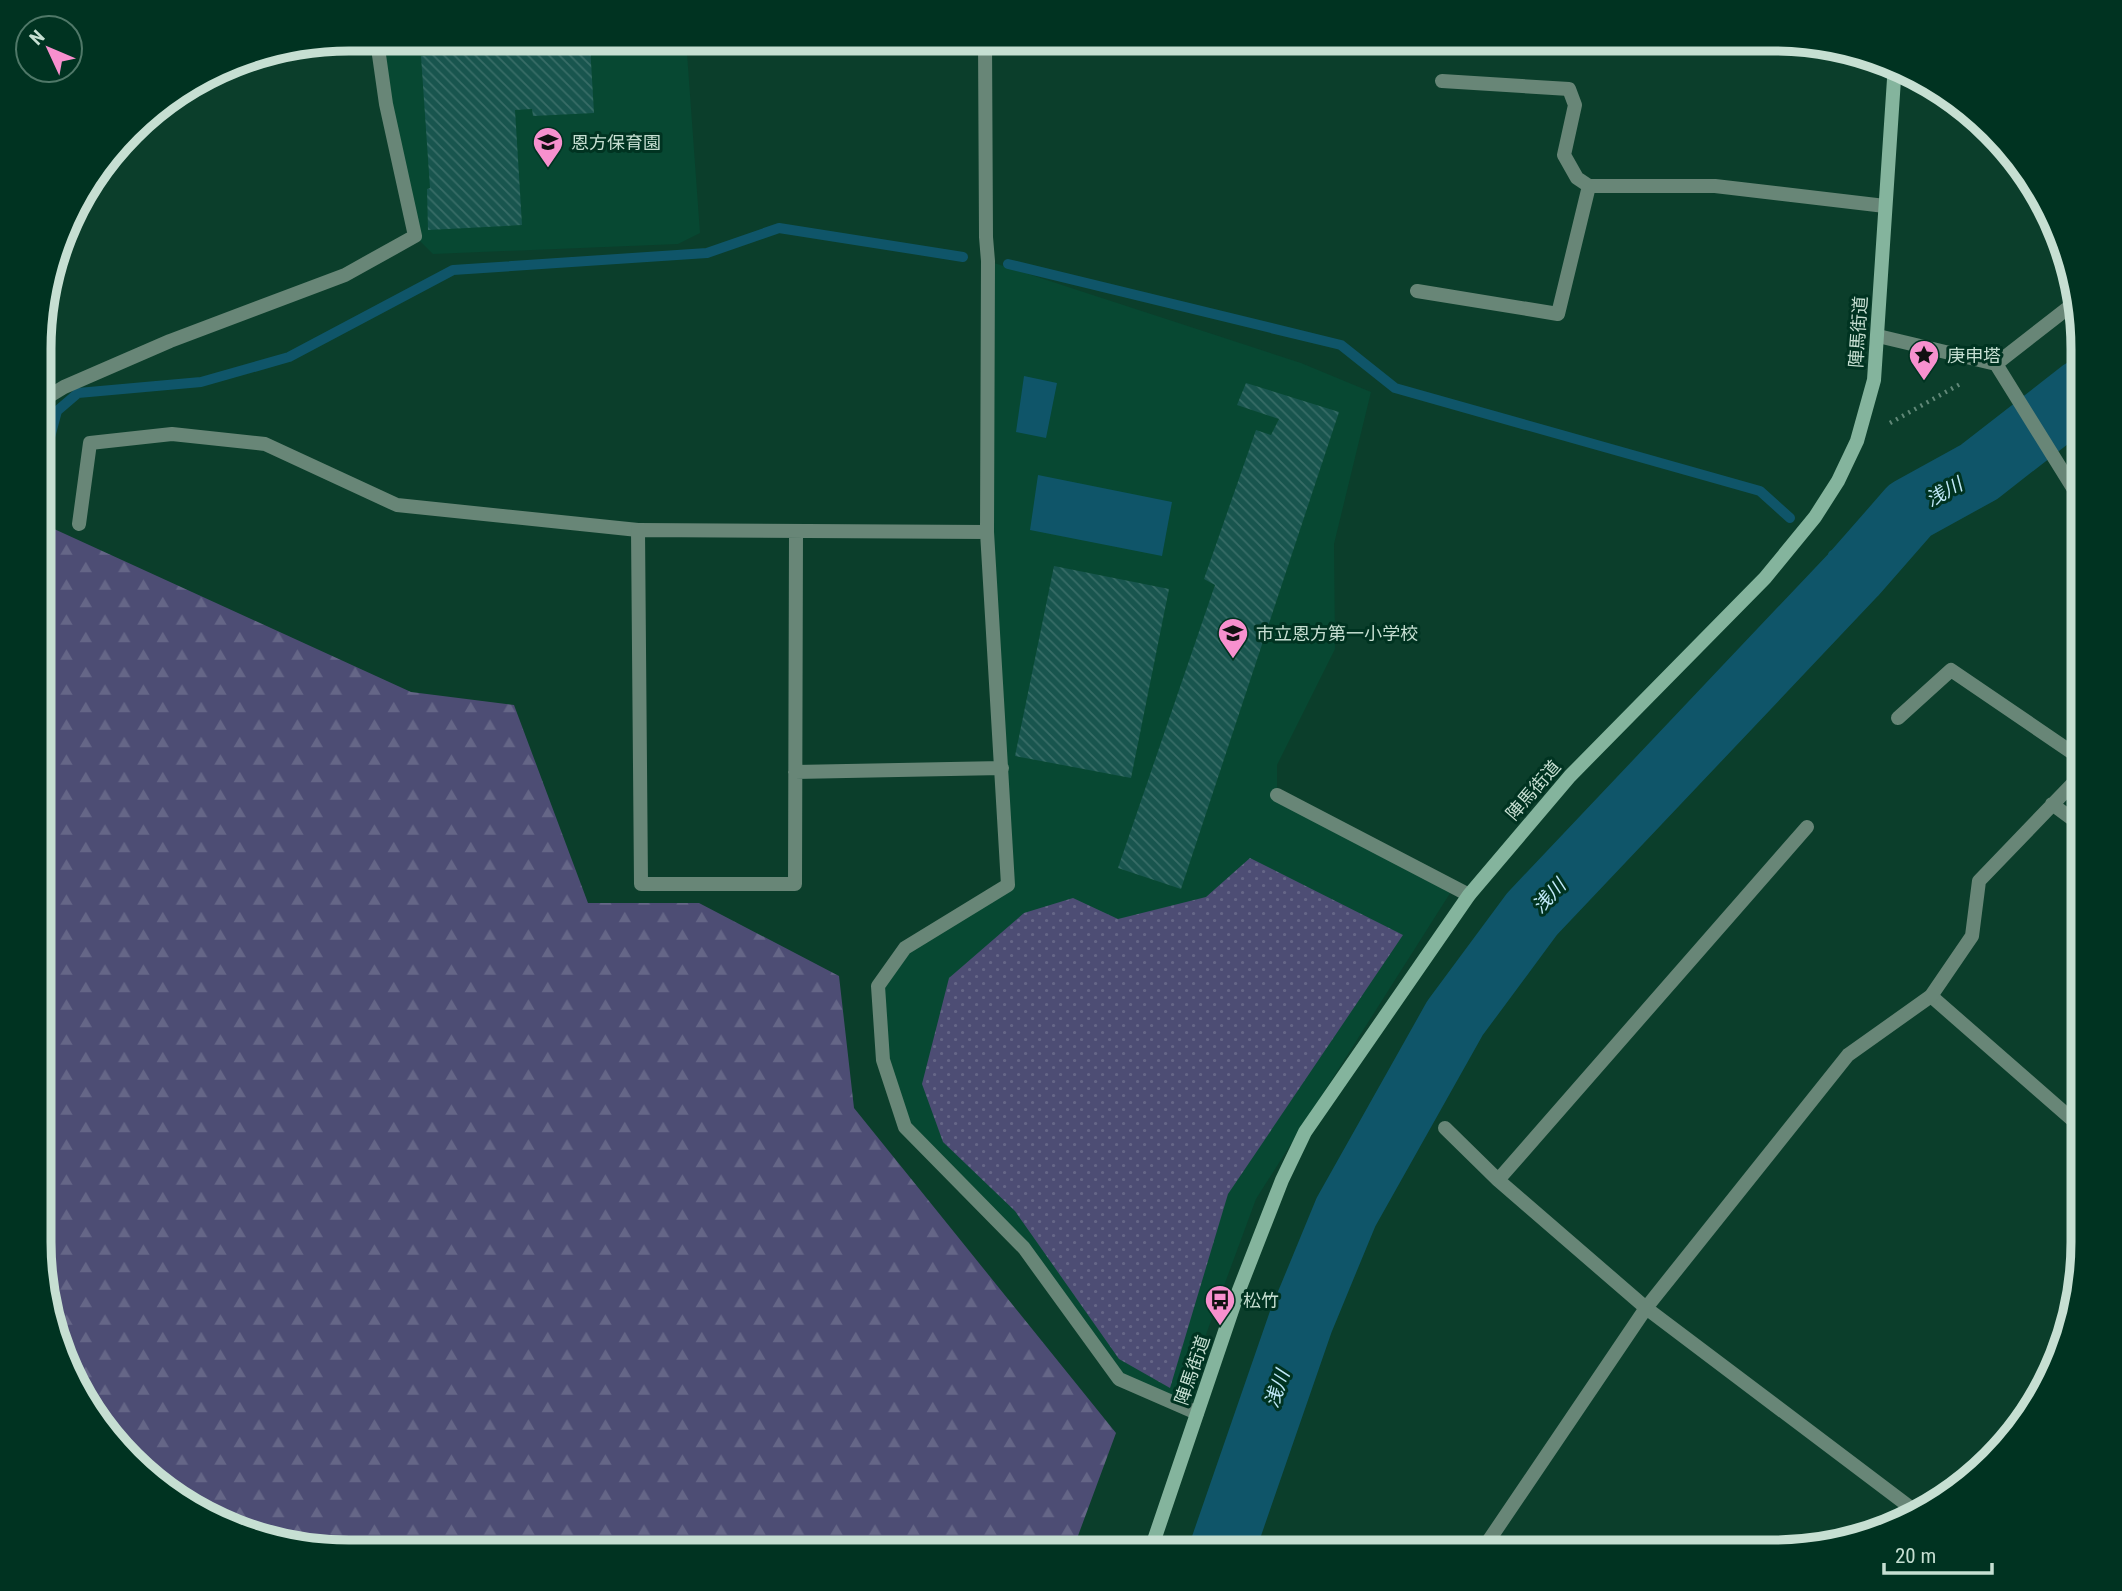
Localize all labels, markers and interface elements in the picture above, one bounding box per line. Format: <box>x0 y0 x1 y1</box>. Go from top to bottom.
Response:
north arrow <box>14 14 84 84</box>
text: N <box>25 25 49 50</box>
school or university icon: 恩方保育園 <box>531 125 565 169</box>
place label: 恩方保育園 <box>571 132 661 153</box>
street label: 陣馬街道 <box>1845 295 1871 369</box>
place icon: 庚申塔 <box>1907 338 1941 382</box>
place label: 庚申塔 <box>1947 345 2001 366</box>
water label: 浅川 <box>1922 472 1968 511</box>
school or university icon: 市立恩方第一小学校 <box>1216 616 1250 660</box>
place label: 市立恩方第一小学校 <box>1256 623 1418 644</box>
street label: 陣馬街道 <box>1501 756 1565 824</box>
water label: 浅川 <box>1528 873 1572 918</box>
bus stop icon: 松竹 <box>1203 1283 1237 1327</box>
place label: 松竹 <box>1243 1290 1279 1311</box>
street label: 陣馬街道 <box>1170 1333 1214 1407</box>
water label: 浅川 <box>1260 1365 1295 1411</box>
scale bar <box>1884 1532 1993 1576</box>
text: 20 m <box>1895 1544 1936 1568</box>

